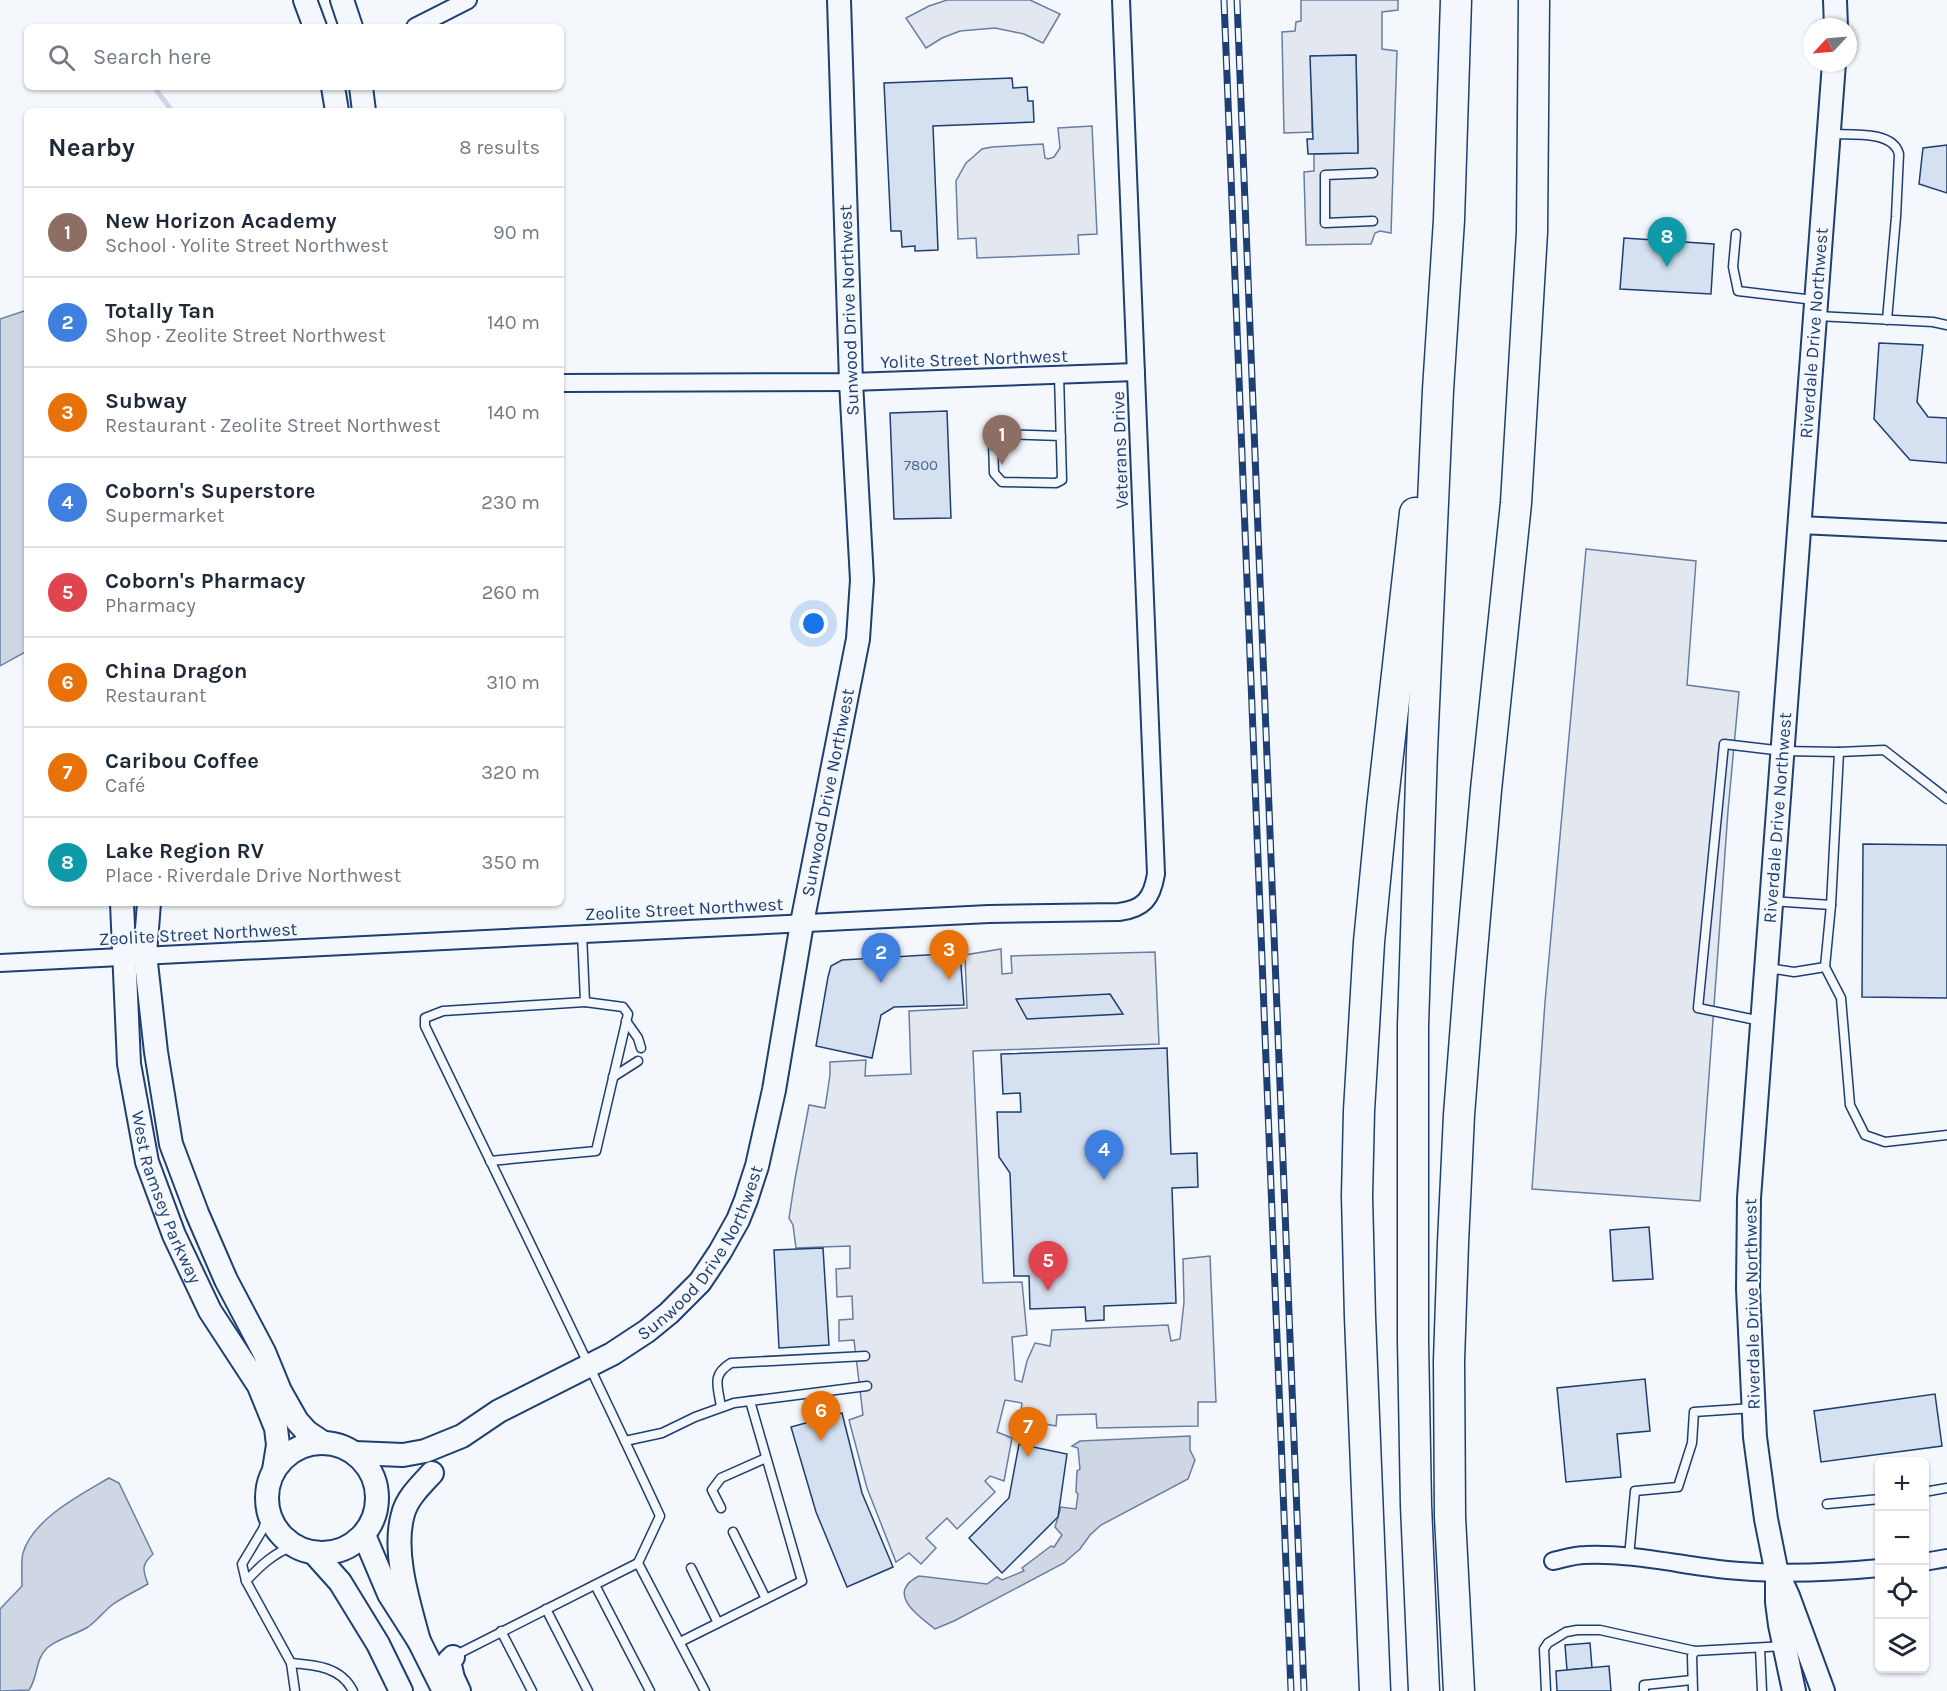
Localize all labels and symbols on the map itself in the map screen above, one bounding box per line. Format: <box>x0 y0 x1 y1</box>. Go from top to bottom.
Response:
north arrow <box>1803 18 1857 72</box>
street label: Sunwood Drive Northwest <box>834 204 864 416</box>
pin: 8 <box>1648 218 1686 267</box>
street label: Riverdale Drive Northwest <box>1795 227 1833 439</box>
street label: Yolite Street Northwest <box>880 345 1068 373</box>
street label: Veterans Drive <box>1107 391 1133 509</box>
pin: 1 <box>982 416 1022 465</box>
house number: 7800 <box>904 456 938 474</box>
your location <box>799 609 828 638</box>
street label: Sunwood Drive Northwest <box>796 686 859 898</box>
street label: Riverdale Drive Northwest <box>1759 711 1796 924</box>
street label: Zeolite Street Northwest <box>584 893 784 925</box>
street label: Zeolite Street Northwest <box>98 918 298 950</box>
pin: 3 <box>930 930 968 980</box>
pin: 2 <box>862 934 900 983</box>
street label: West Ramsey Parkway <box>127 1109 207 1288</box>
pin: 4 <box>1084 1130 1124 1180</box>
street label: Sunwood Drive Northwest <box>633 1162 768 1345</box>
street label: Riverdale Drive Northwest <box>1739 1198 1765 1410</box>
pin: 5 <box>1028 1242 1068 1291</box>
pin: 6 <box>802 1392 840 1441</box>
pin: 7 <box>1008 1408 1048 1457</box>

